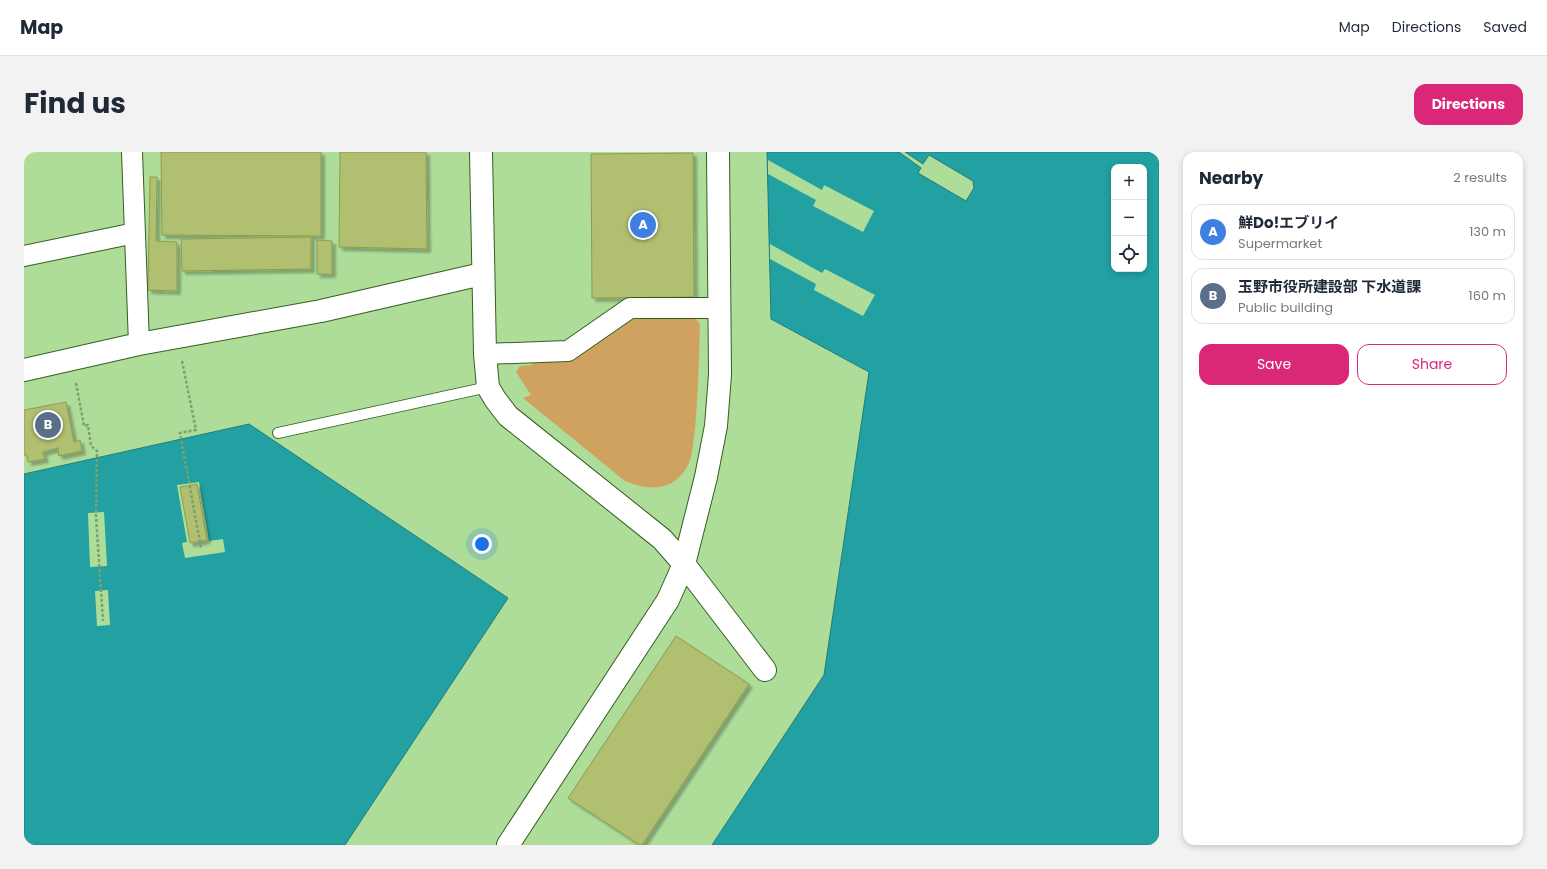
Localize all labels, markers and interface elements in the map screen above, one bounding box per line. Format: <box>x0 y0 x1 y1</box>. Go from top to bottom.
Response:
text: Map <box>20 14 63 41</box>
text: Map <box>1339 17 1370 37</box>
text: Directions <box>1392 17 1461 37</box>
text: Saved <box>1483 17 1527 37</box>
text: Find us <box>24 84 126 123</box>
button: Directions <box>1414 84 1523 125</box>
map controls <box>1111 164 1147 272</box>
button: + <box>1111 164 1147 200</box>
text: Nearby <box>1199 166 1263 190</box>
text: 2 results <box>1453 168 1507 187</box>
button: − <box>1111 200 1147 236</box>
pin: A <box>630 210 656 240</box>
text: 鮮Do!エブリイ <box>1238 212 1339 233</box>
text: A <box>1208 222 1218 241</box>
text: 130 m <box>1469 222 1506 241</box>
text: Supermarket <box>1238 234 1322 253</box>
button: locate <box>1111 236 1147 272</box>
text: 玉野市役所建設部 下水道課 <box>1238 276 1421 297</box>
text: B <box>1209 286 1217 305</box>
text: 160 m <box>1469 286 1506 305</box>
text: Public building <box>1238 298 1333 317</box>
button: Save <box>1199 344 1349 385</box>
button: Share <box>1357 344 1507 385</box>
pin: B <box>35 410 61 440</box>
your location <box>472 534 492 554</box>

